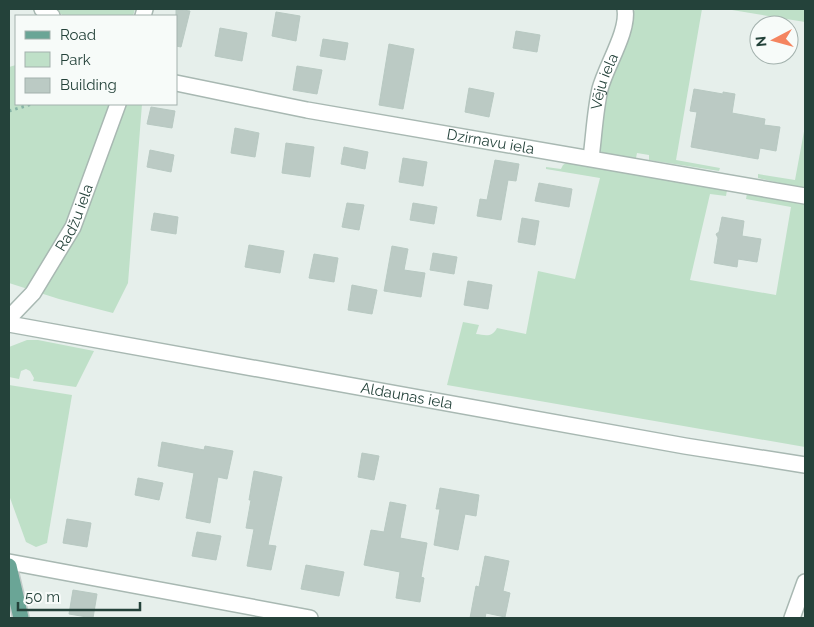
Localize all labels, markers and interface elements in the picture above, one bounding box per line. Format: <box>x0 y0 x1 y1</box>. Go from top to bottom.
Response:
legend <box>15 15 178 105</box>
north arrow <box>749 15 799 65</box>
text: Road <box>60 26 96 44</box>
text: N <box>753 35 770 48</box>
text: Park <box>60 51 91 69</box>
street label: Vēju iela <box>587 51 622 111</box>
text: Building <box>60 76 117 94</box>
street label: Dzirnavu iela <box>445 125 536 158</box>
street label: Radžu iela <box>51 182 97 254</box>
street label: Aldaunas iela <box>359 379 454 413</box>
scale bar <box>18 580 140 612</box>
text: 50 m <box>25 588 60 606</box>

